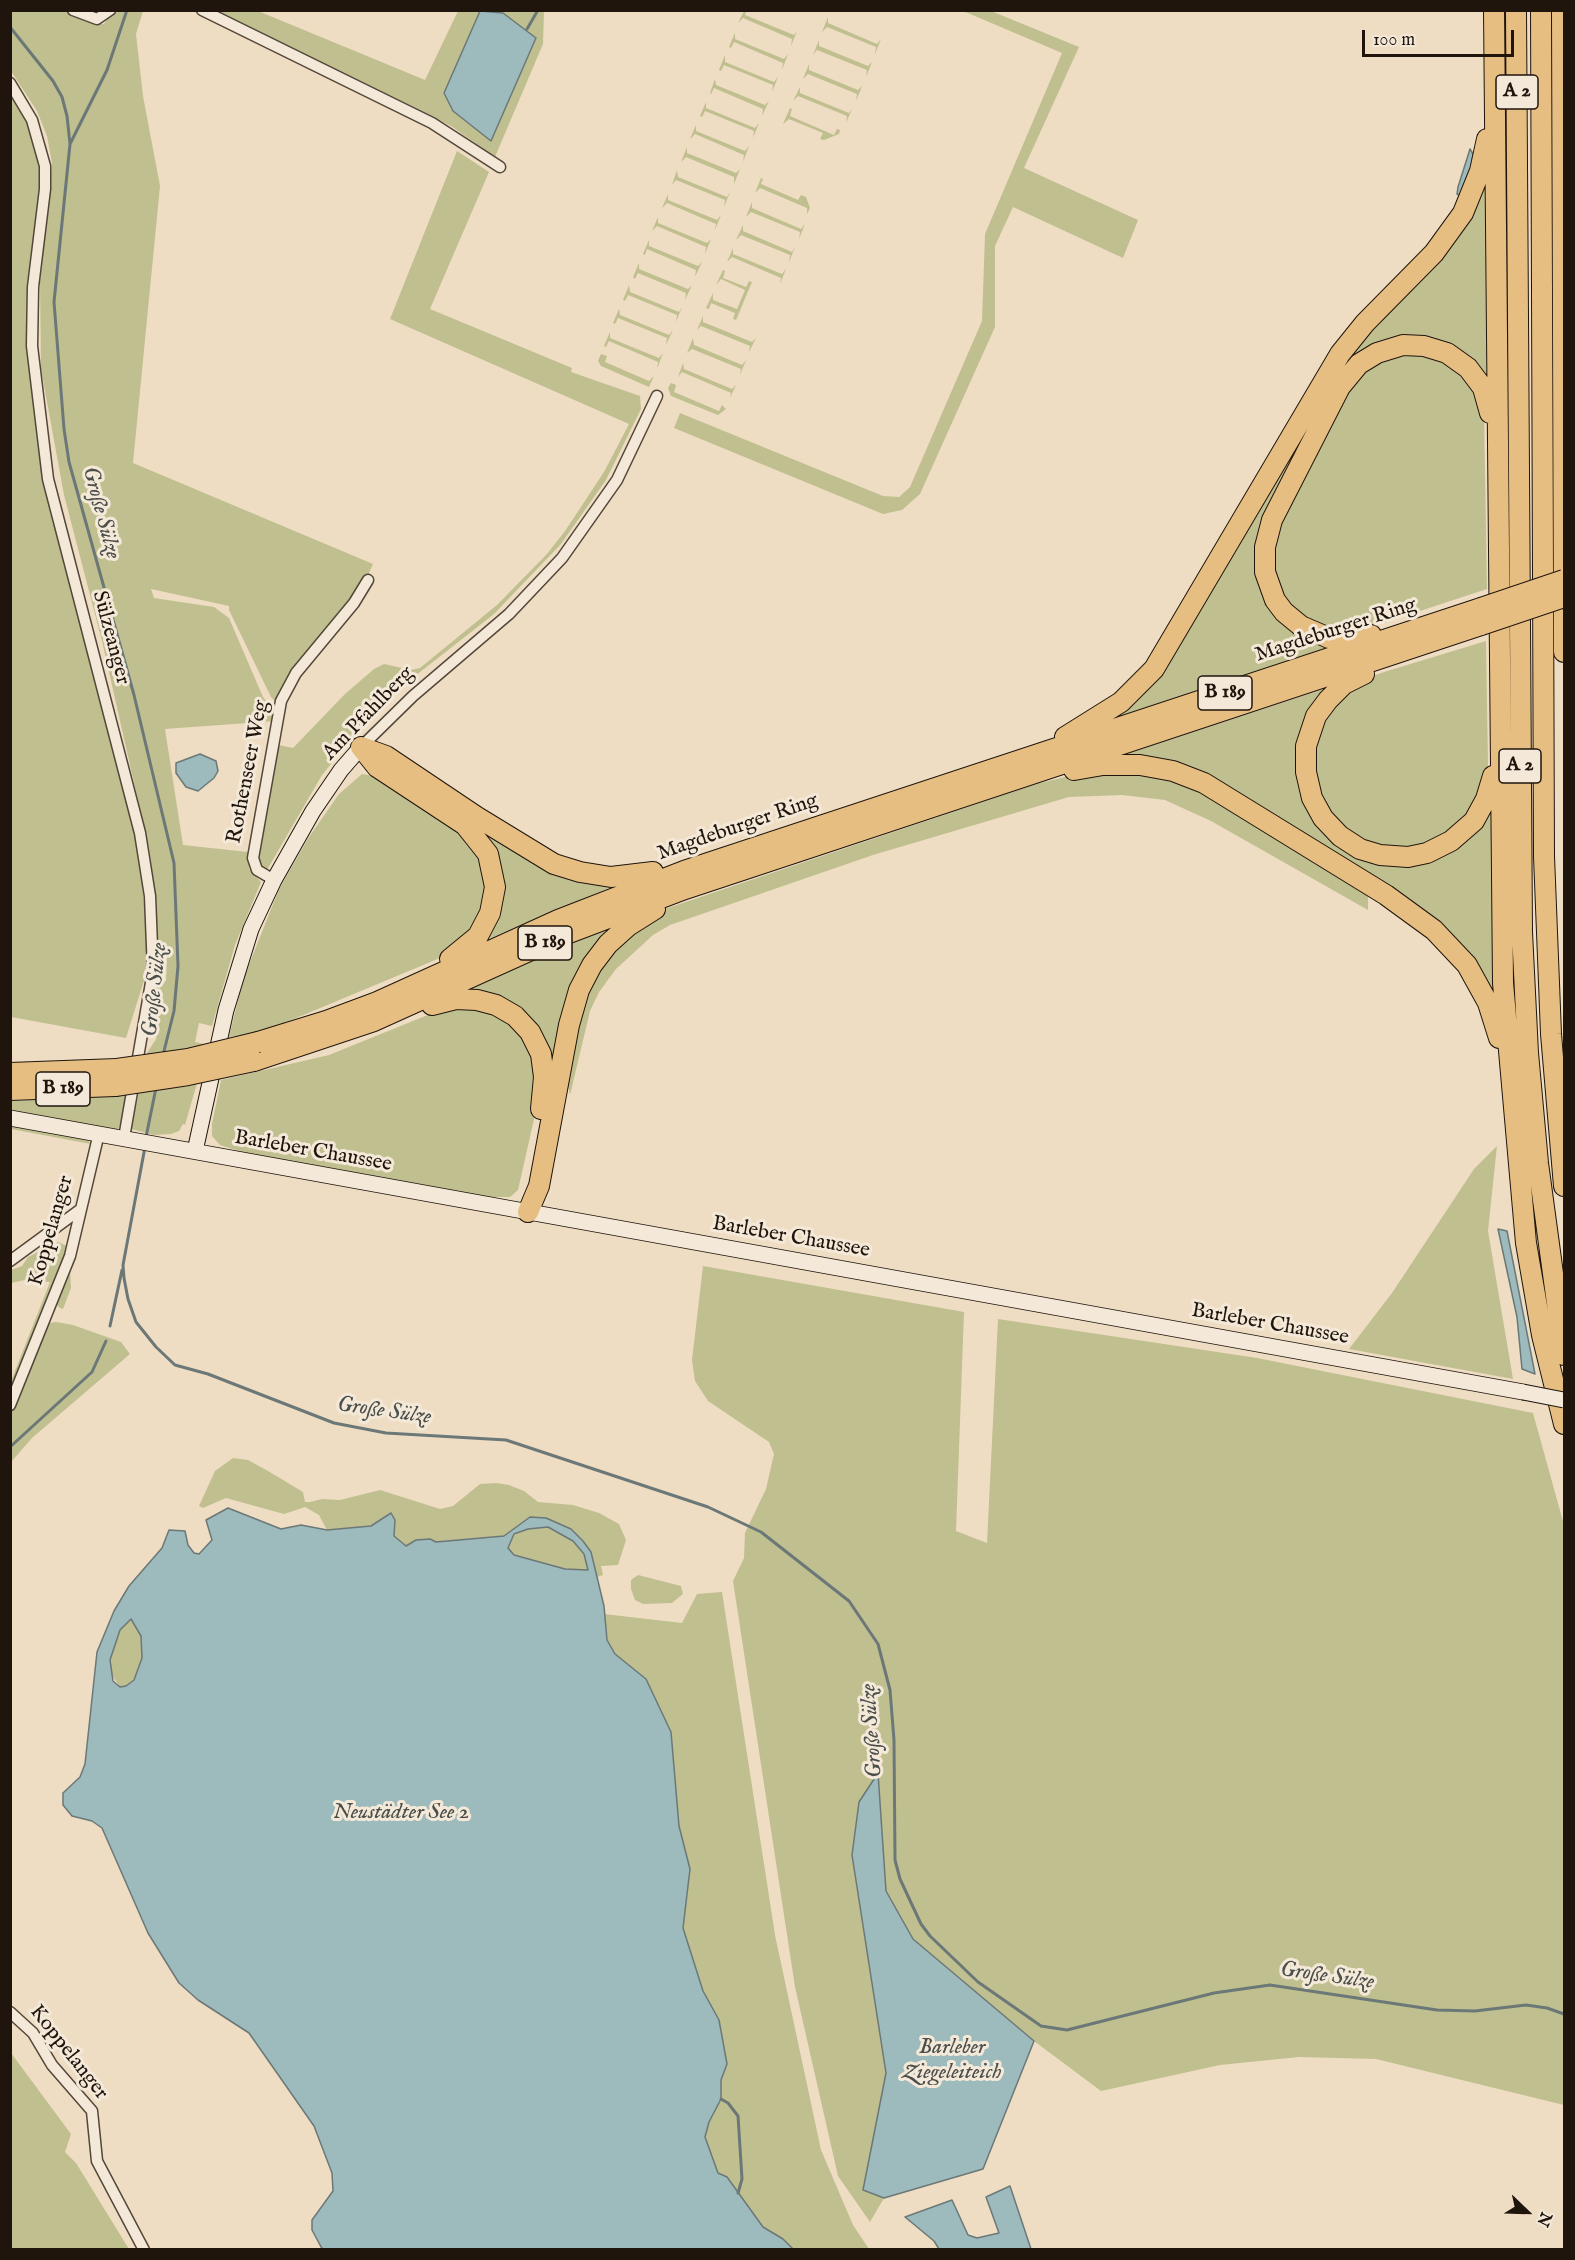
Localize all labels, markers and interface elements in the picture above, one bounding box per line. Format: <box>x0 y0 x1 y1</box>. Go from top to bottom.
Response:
scale bar <box>1365 18 1516 56</box>
text: 100 m <box>1373 29 1415 52</box>
road number: A 2 <box>1496 75 1538 109</box>
water label: Große Sülze <box>75 464 125 562</box>
street label: Sülzeanger <box>85 588 135 688</box>
street label: Magdeburger Ring <box>1252 593 1420 669</box>
street label: Am Pfahlberg <box>318 662 420 766</box>
road number: B 189 <box>1198 676 1252 710</box>
street label: Rothenseer Weg <box>223 698 275 846</box>
road number: A 2 <box>1499 749 1541 783</box>
street label: Magdeburger Ring <box>654 789 822 867</box>
road number: B 189 <box>518 926 572 960</box>
water label: Große Sülze <box>138 942 174 1038</box>
road number: B 189 <box>36 1072 90 1106</box>
street label: Barleber Chaussee <box>232 1126 394 1178</box>
street label: Koppelanger <box>24 1173 80 1289</box>
street label: Barleber Chaussee <box>710 1212 872 1264</box>
street label: Barleber Chaussee <box>1189 1299 1351 1351</box>
water label: Große Sülze <box>335 1392 433 1432</box>
water label: Große Sülze <box>857 1683 889 1779</box>
water label: Neustädter See 2 <box>333 1800 469 1826</box>
water label: Große Sülze <box>1278 1957 1376 1997</box>
street label: Koppelanger <box>23 2000 113 2106</box>
water label: Barleber Ziegeleiteich <box>902 2035 1002 2086</box>
north arrow <box>1497 2182 1557 2242</box>
text: N <box>1532 2209 1555 2229</box>

